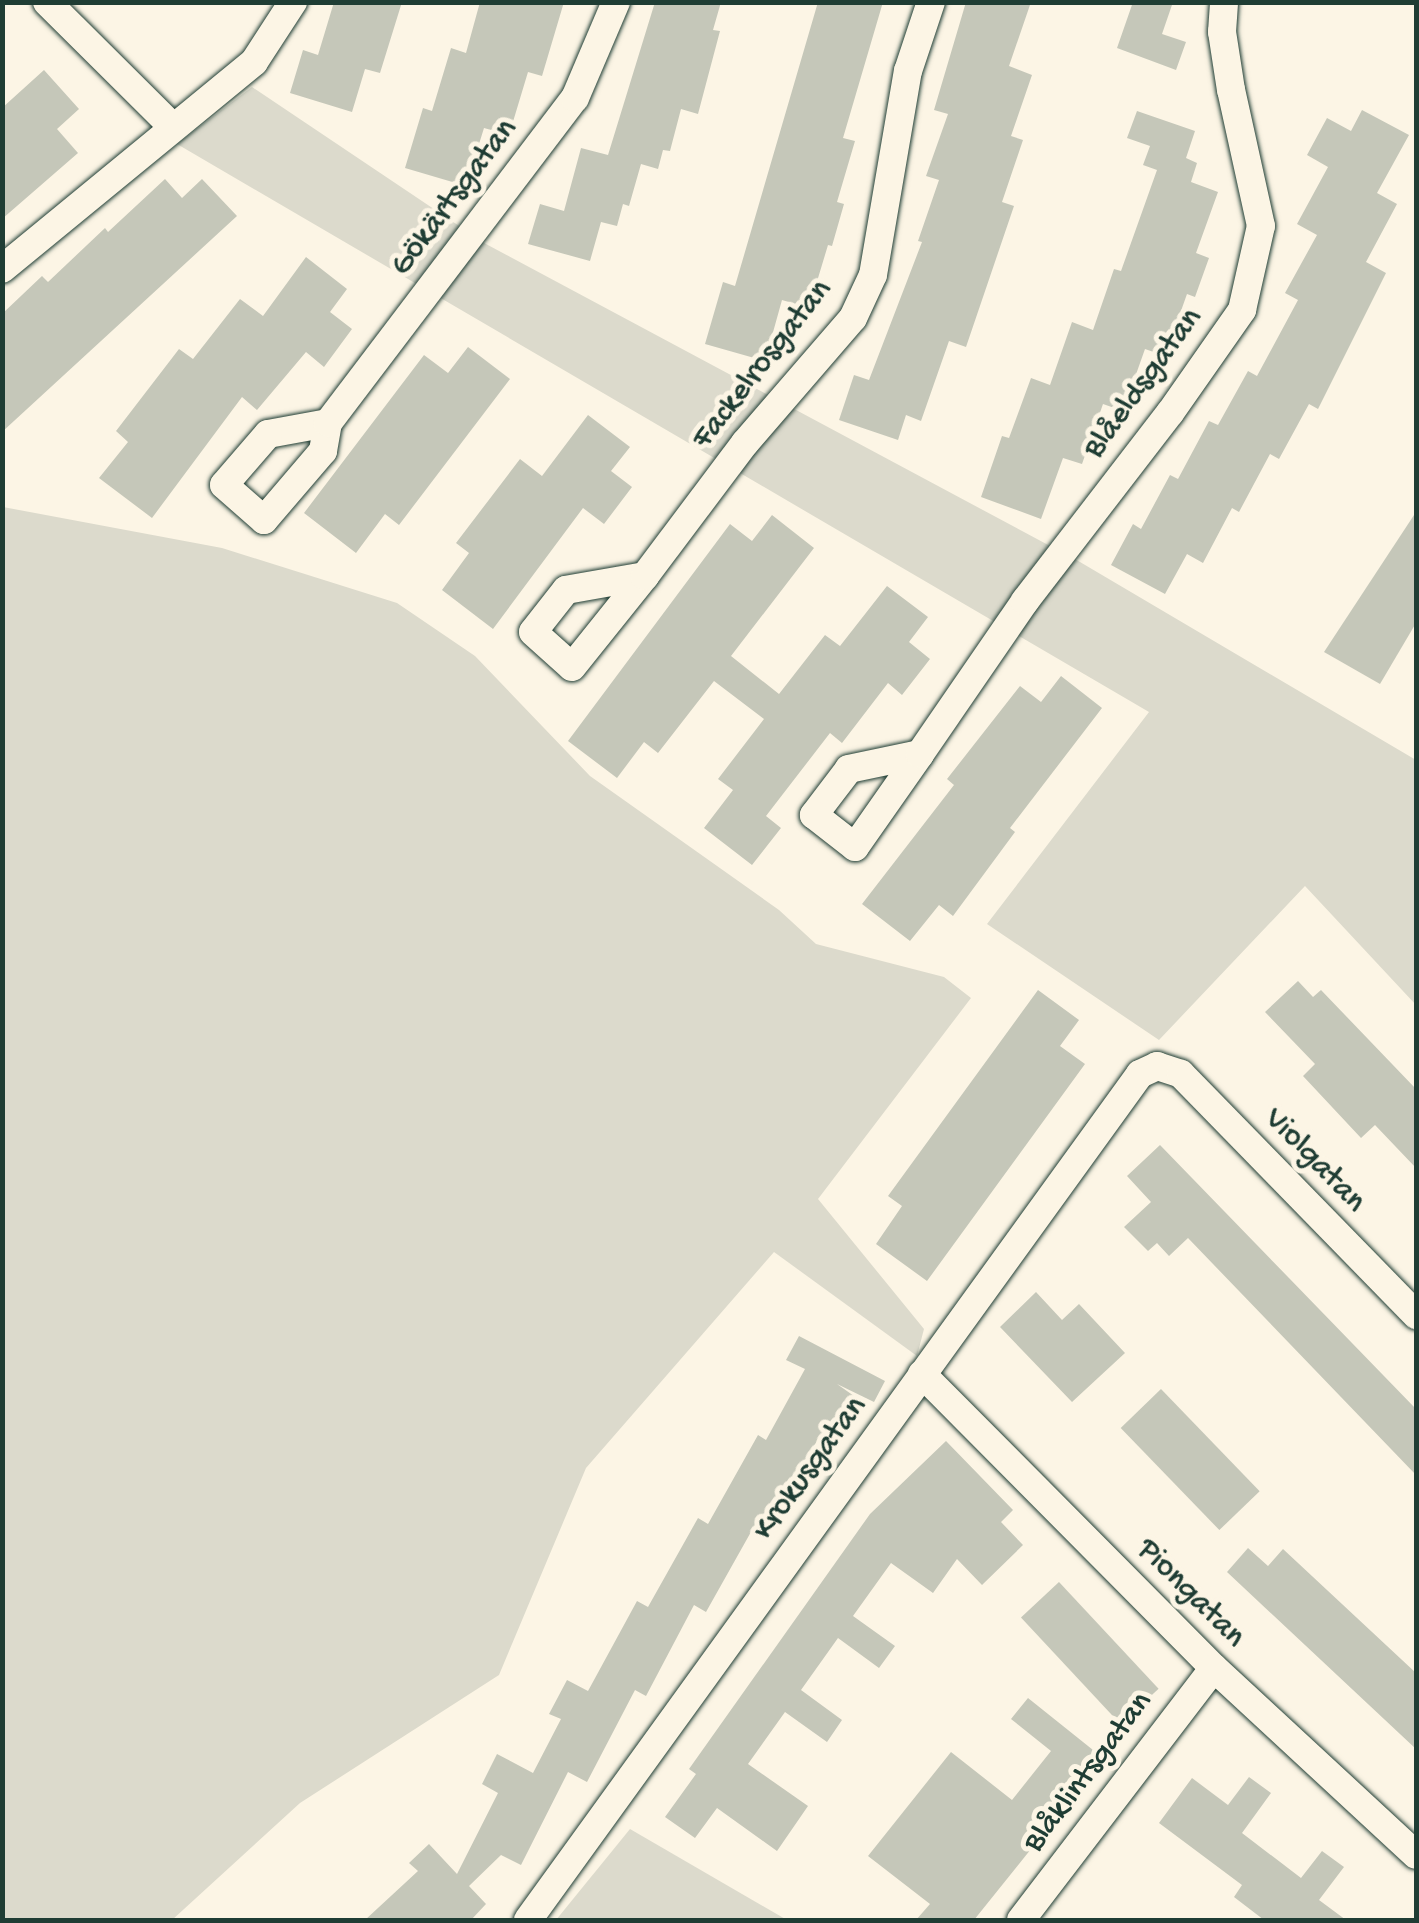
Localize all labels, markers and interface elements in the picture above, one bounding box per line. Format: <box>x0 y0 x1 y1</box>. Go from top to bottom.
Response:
street label: Gökärtsgatan <box>383 112 527 284</box>
street label: Fackelrosgatan <box>685 273 841 457</box>
street label: Blåeldsgatan <box>1076 301 1212 467</box>
street label: Violgatan <box>1255 1101 1373 1221</box>
street label: Krokusgatan <box>746 1390 876 1548</box>
street label: Piongatan <box>1127 1531 1253 1657</box>
street label: Blåklintsgatan <box>1016 1685 1162 1861</box>

